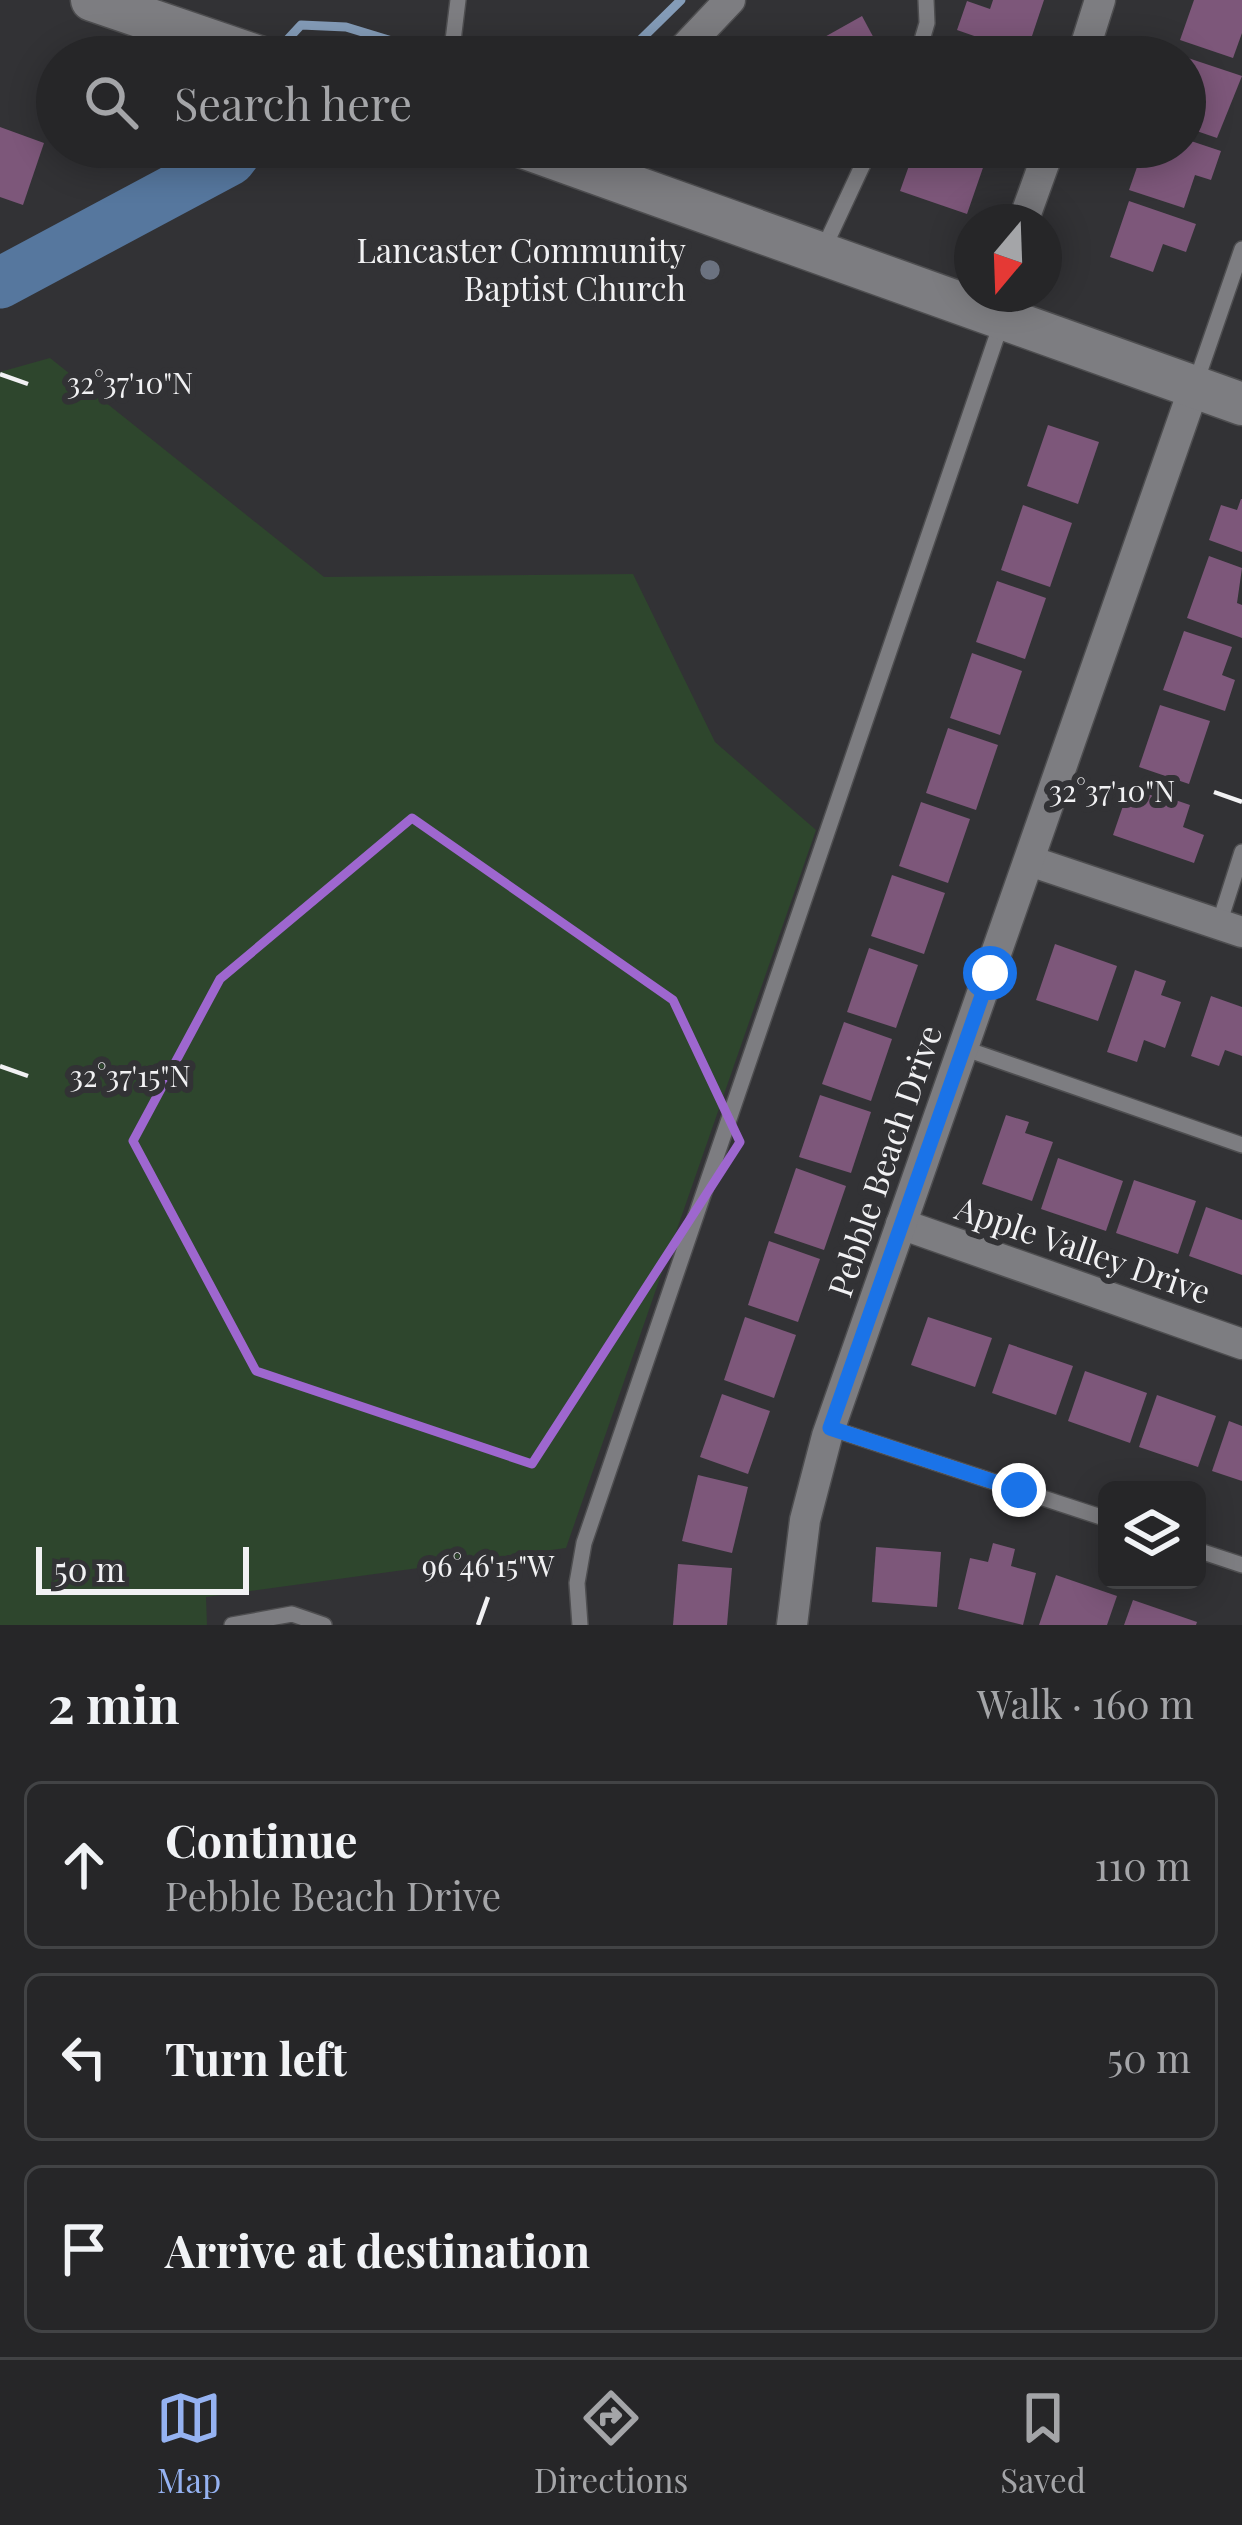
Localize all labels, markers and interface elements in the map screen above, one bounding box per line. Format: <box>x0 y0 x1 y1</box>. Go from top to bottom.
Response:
search box <box>36 36 1206 168</box>
icon: search <box>78 69 144 135</box>
text: Search here <box>174 72 412 132</box>
north arrow <box>954 204 1062 312</box>
place label: Lancaster Community Baptist Church <box>356 227 686 309</box>
marker: Lancaster Community Baptist Church <box>697 257 723 283</box>
text: 32°37'10"N <box>67 362 193 402</box>
text: 32°37'10"N <box>1049 770 1175 810</box>
route start <box>963 946 1017 1000</box>
street label: Pebble Beach Drive <box>816 1019 950 1302</box>
text: 32°37'15"N <box>69 1055 191 1095</box>
street label: Apple Valley Drive <box>949 1184 1217 1312</box>
route end <box>992 1463 1046 1517</box>
map controls <box>1098 1481 1206 1589</box>
button: layers <box>1098 1481 1206 1589</box>
scale bar <box>36 1541 249 1594</box>
text: 96°46'15"W <box>422 1545 555 1585</box>
text: 50 m <box>54 1546 125 1590</box>
text: 2 min <box>48 1669 180 1737</box>
text: Walk · 160 m <box>977 1677 1194 1729</box>
text: Continue <box>165 1809 357 1869</box>
icon: ahead <box>51 1832 117 1898</box>
text: 110 m <box>1094 1839 1191 1891</box>
text: Pebble Beach Drive <box>165 1869 501 1921</box>
icon: left <box>51 2024 117 2090</box>
text: Turn left <box>165 2027 347 2087</box>
text: 50 m <box>1107 2031 1191 2083</box>
icon: arrive <box>51 2216 117 2282</box>
text: Arrive at destination <box>165 2219 590 2279</box>
tab: Map <box>156 2385 222 2501</box>
tab: Directions <box>534 2385 688 2501</box>
tab: Saved <box>1000 2385 1086 2501</box>

